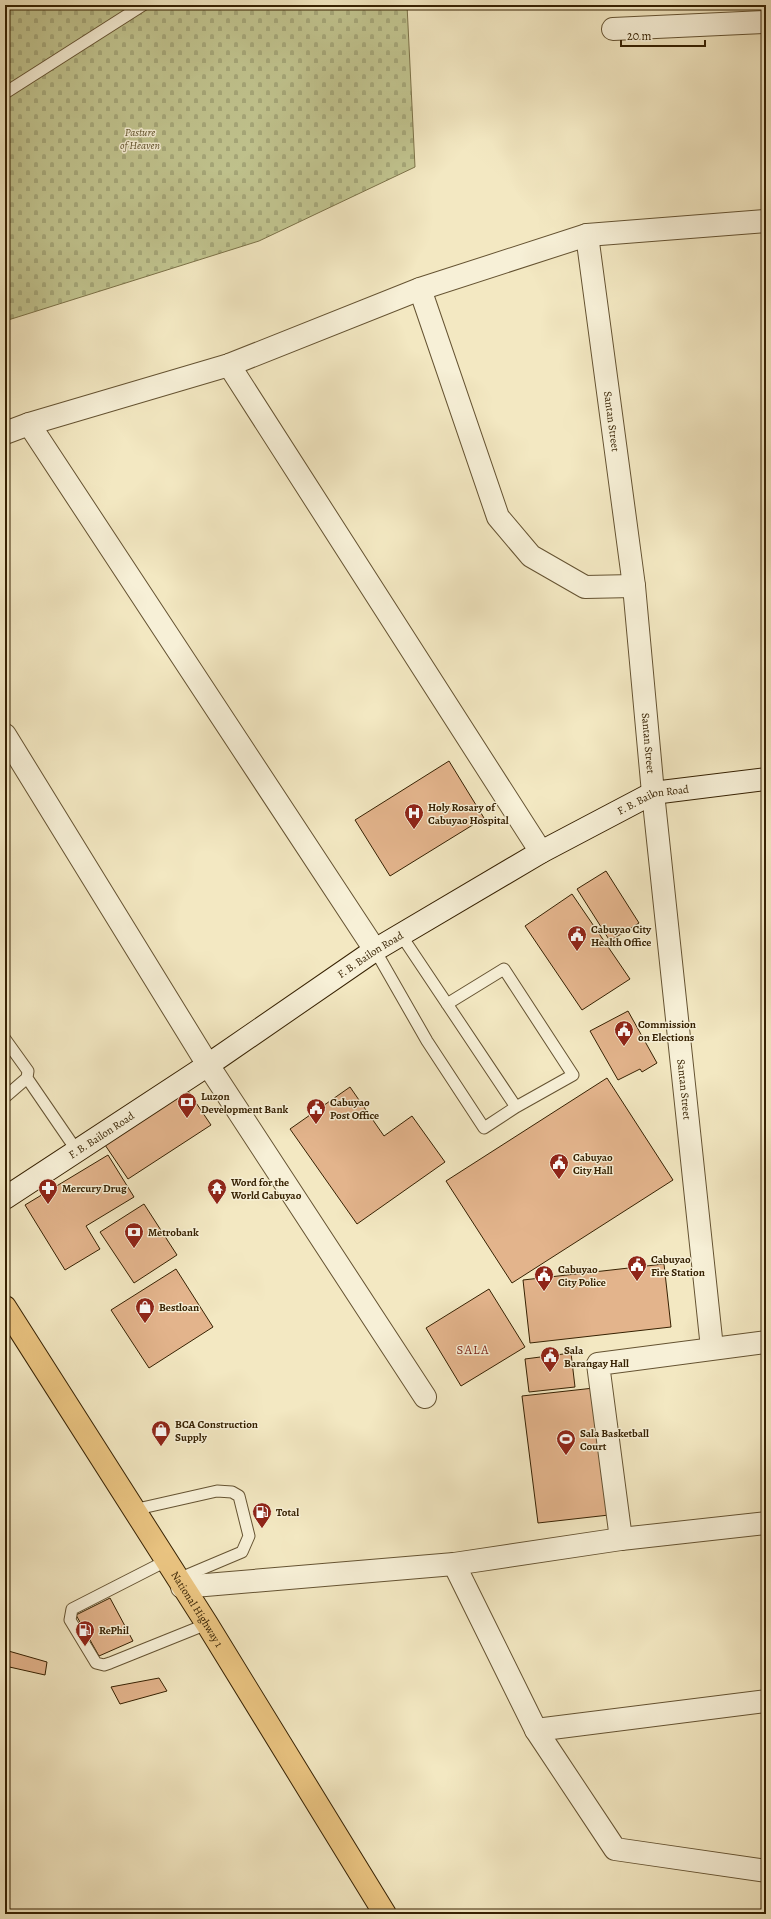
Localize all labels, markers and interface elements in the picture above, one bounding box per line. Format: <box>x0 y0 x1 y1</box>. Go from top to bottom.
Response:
scale bar <box>621 22 705 48</box>
text: 20 m <box>627 28 651 44</box>
park label: Pasture of Heaven <box>120 125 160 153</box>
street label: Santan Street <box>600 390 623 453</box>
street label: Santan Street <box>638 712 658 775</box>
street label: F. B. Bailon Road <box>615 782 690 819</box>
place label: Holy Rosary of Cabuyao Hospital <box>428 800 509 828</box>
hospital icon: Holy Rosary of Cabuyao Hospital <box>403 802 425 830</box>
place label: Cabuyao City Health Office <box>591 922 652 950</box>
public building icon: Cabuyao City Health Office <box>566 924 588 952</box>
street label: F. B. Bailon Road <box>335 928 406 982</box>
place label: Commission on Elections <box>638 1017 696 1045</box>
public building icon: Commission on Elections <box>613 1019 635 1047</box>
street label: Santan Street <box>673 1058 695 1121</box>
place label: Luzon Development Bank <box>201 1089 289 1117</box>
bank icon: Luzon Development Bank <box>176 1091 198 1119</box>
place label: Cabuyao Post Office <box>330 1095 379 1123</box>
public building icon: Cabuyao Post Office <box>305 1097 327 1125</box>
street label: F. B. Bailon Road <box>66 1108 137 1162</box>
place label: Cabuyao City Hall <box>573 1150 613 1178</box>
public building icon: Cabuyao City Hall <box>548 1152 570 1180</box>
place label: Word for the World Cabuyao <box>230 1175 302 1203</box>
pharmacy icon: Mercury Drug <box>37 1177 59 1205</box>
temple icon: Word for the World Cabuyao <box>206 1177 228 1205</box>
place label: Mercury Drug <box>62 1181 127 1196</box>
bank icon: Metrobank <box>123 1221 145 1249</box>
place label: Metrobank <box>148 1225 199 1240</box>
place label: Cabuyao Fire Station <box>651 1252 705 1280</box>
public building icon: Cabuyao Fire Station <box>626 1254 648 1282</box>
place label: Cabuyao City Police <box>558 1262 606 1290</box>
public building icon: Cabuyao City Police <box>533 1264 555 1292</box>
shop icon: Bestloan <box>134 1296 156 1324</box>
place label: Bestloan <box>159 1300 199 1315</box>
district label: SALA <box>457 1341 490 1358</box>
place label: Sala Barangay Hall <box>564 1343 629 1371</box>
public building icon: Sala Barangay Hall <box>539 1345 561 1373</box>
place label: BCA Construction Supply <box>175 1417 258 1445</box>
shop icon: BCA Construction Supply <box>150 1419 172 1447</box>
place label: Sala Basketball Court <box>580 1426 649 1454</box>
sports icon: Sala Basketball Court <box>555 1428 577 1456</box>
fuel station icon: Total <box>251 1501 273 1529</box>
place label: Total <box>276 1505 299 1520</box>
street label: National Highway 1 <box>167 1568 226 1650</box>
fuel station icon: RePhil <box>74 1619 96 1647</box>
place label: RePhil <box>99 1623 129 1638</box>

